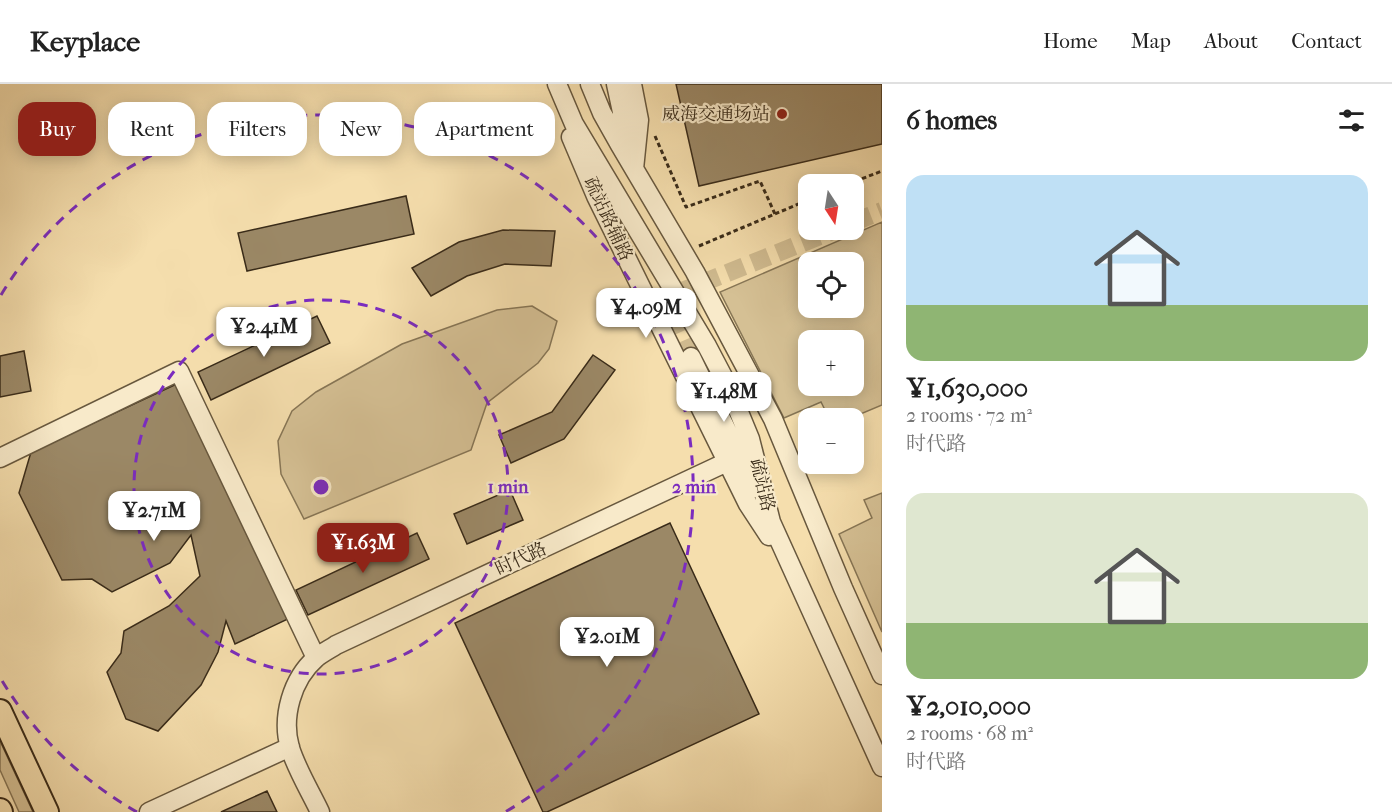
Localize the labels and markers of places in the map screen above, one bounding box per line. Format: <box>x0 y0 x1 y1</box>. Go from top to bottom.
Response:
place label: 威海交通场站 <box>662 104 770 125</box>
marker: 威海交通场站 <box>775 107 789 121</box>
pin: ¥4.09M <box>597 288 695 339</box>
pin: ¥2.41M <box>215 307 313 358</box>
pin: ¥1.48M <box>675 372 773 423</box>
centre of rings <box>311 477 331 497</box>
pin: ¥2.71M <box>105 491 203 542</box>
pin: ¥1.63M <box>314 523 412 574</box>
pin: ¥2.01M <box>558 617 656 668</box>

